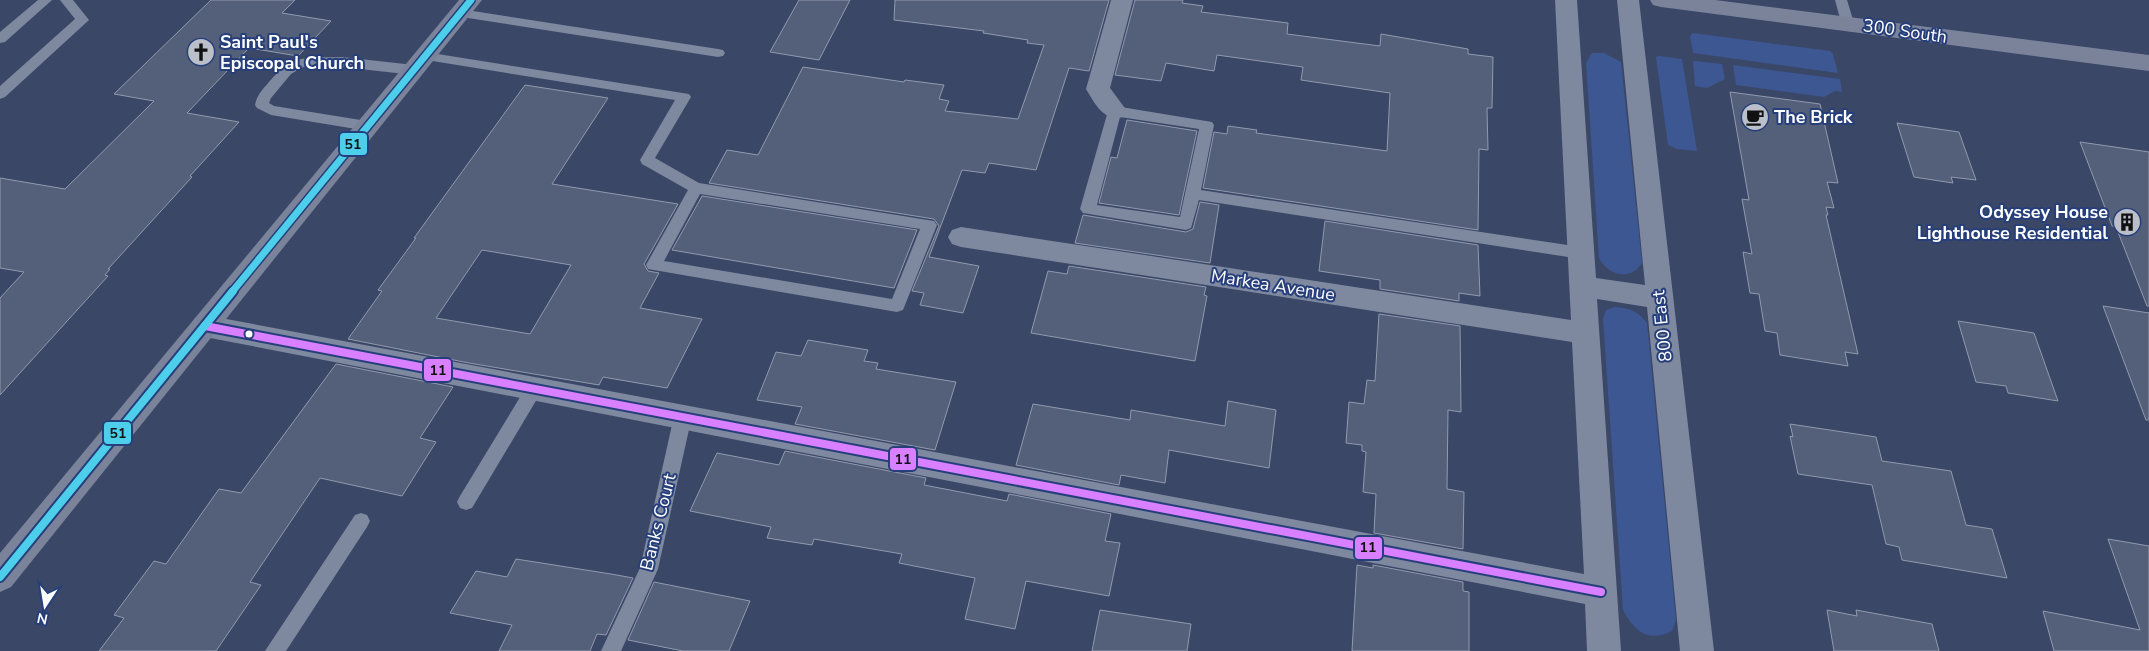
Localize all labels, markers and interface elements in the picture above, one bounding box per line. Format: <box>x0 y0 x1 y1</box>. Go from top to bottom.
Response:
street label: 300 South <box>1861 13 1949 49</box>
place label: Saint Paul's Episcopal Church <box>220 30 364 75</box>
church icon: Saint Paul's Episcopal Church <box>186 37 216 67</box>
cafe icon: The Brick <box>1740 102 1770 132</box>
place label: The Brick <box>1774 105 1853 129</box>
line badge: 51 <box>339 132 368 156</box>
text: 51 <box>345 135 361 154</box>
place label: Odyssey House Lighthouse Residential <box>1917 200 2108 245</box>
building icon: Odyssey House Lighthouse Residential <box>2112 207 2142 237</box>
street label: Markea Avenue <box>1209 263 1337 307</box>
street label: 800 East <box>1646 288 1678 363</box>
unlabelled marker <box>244 329 254 339</box>
line badge: 11 <box>423 358 452 382</box>
text: 11 <box>430 361 446 380</box>
line badge: 51 <box>103 421 132 445</box>
text: 51 <box>110 424 126 443</box>
line badge: 11 <box>889 447 917 471</box>
text: 11 <box>895 450 911 469</box>
street label: Banks Court <box>634 470 682 573</box>
line badge: 11 <box>1354 536 1383 560</box>
text: 11 <box>1360 538 1376 557</box>
north arrow <box>20 581 70 631</box>
text: N <box>35 608 50 629</box>

